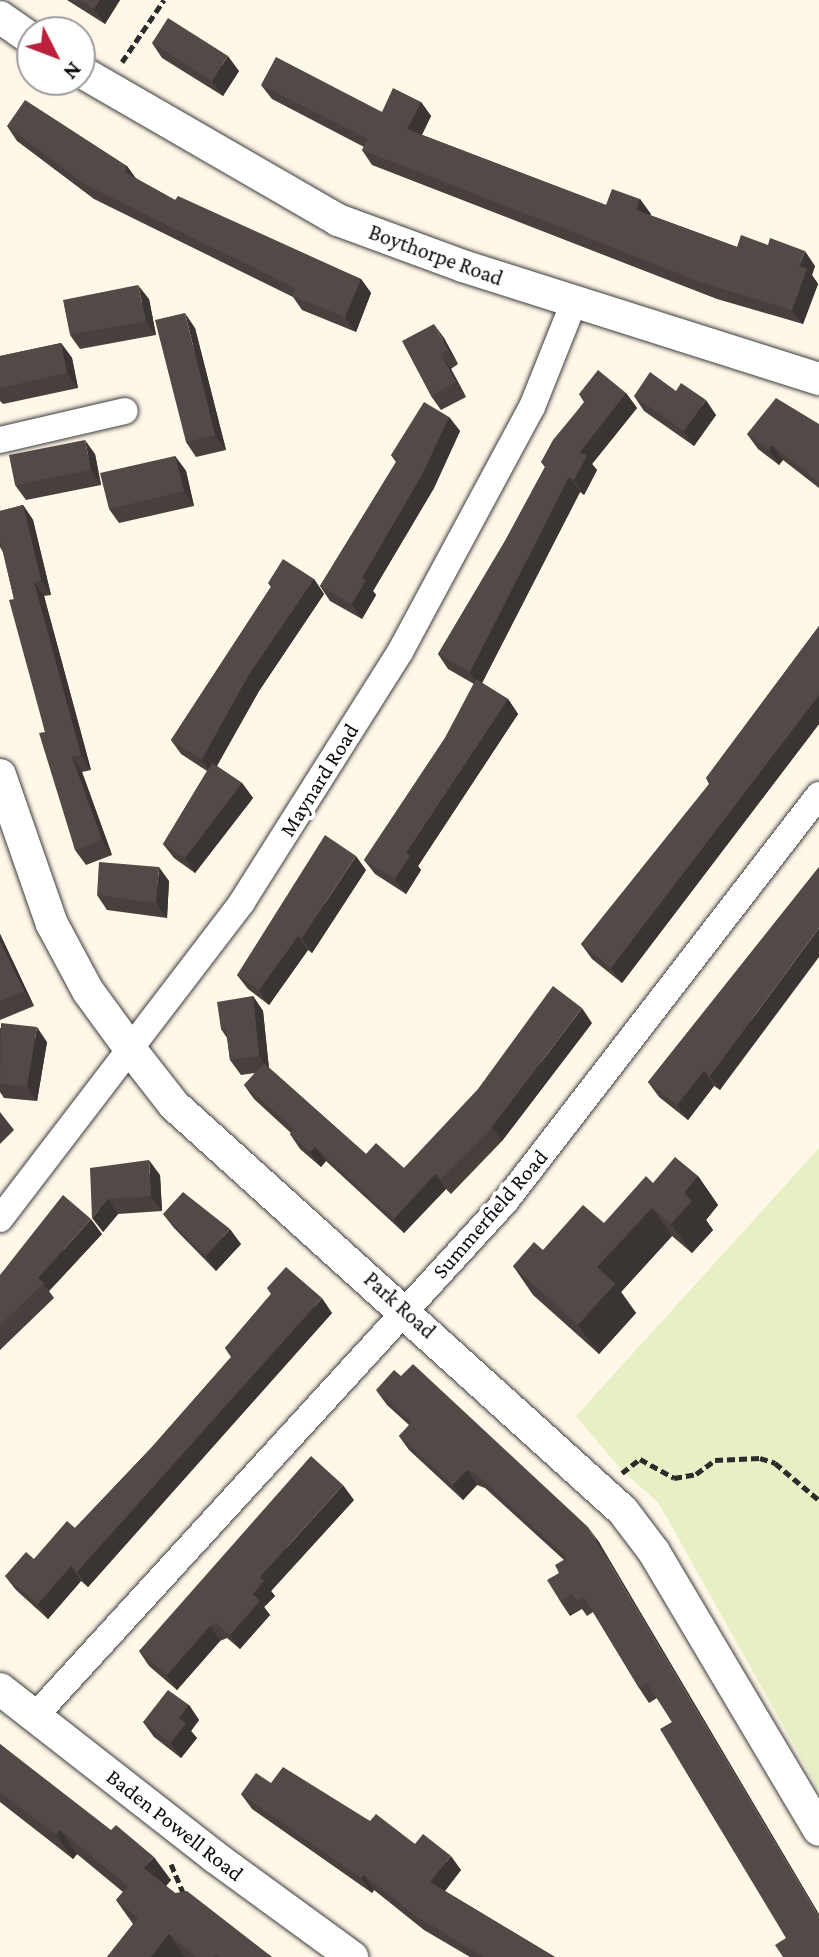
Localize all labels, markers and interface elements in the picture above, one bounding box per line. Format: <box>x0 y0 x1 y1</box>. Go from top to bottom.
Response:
north arrow <box>16 16 96 96</box>
text: N <box>58 57 87 85</box>
street label: Boythorpe Road <box>365 219 507 291</box>
street label: Maynard Road <box>274 719 364 841</box>
street label: Summerfield Road <box>427 1144 553 1284</box>
street label: Park Road <box>359 1266 441 1344</box>
street label: Baden Powell Road <box>101 1763 249 1887</box>

